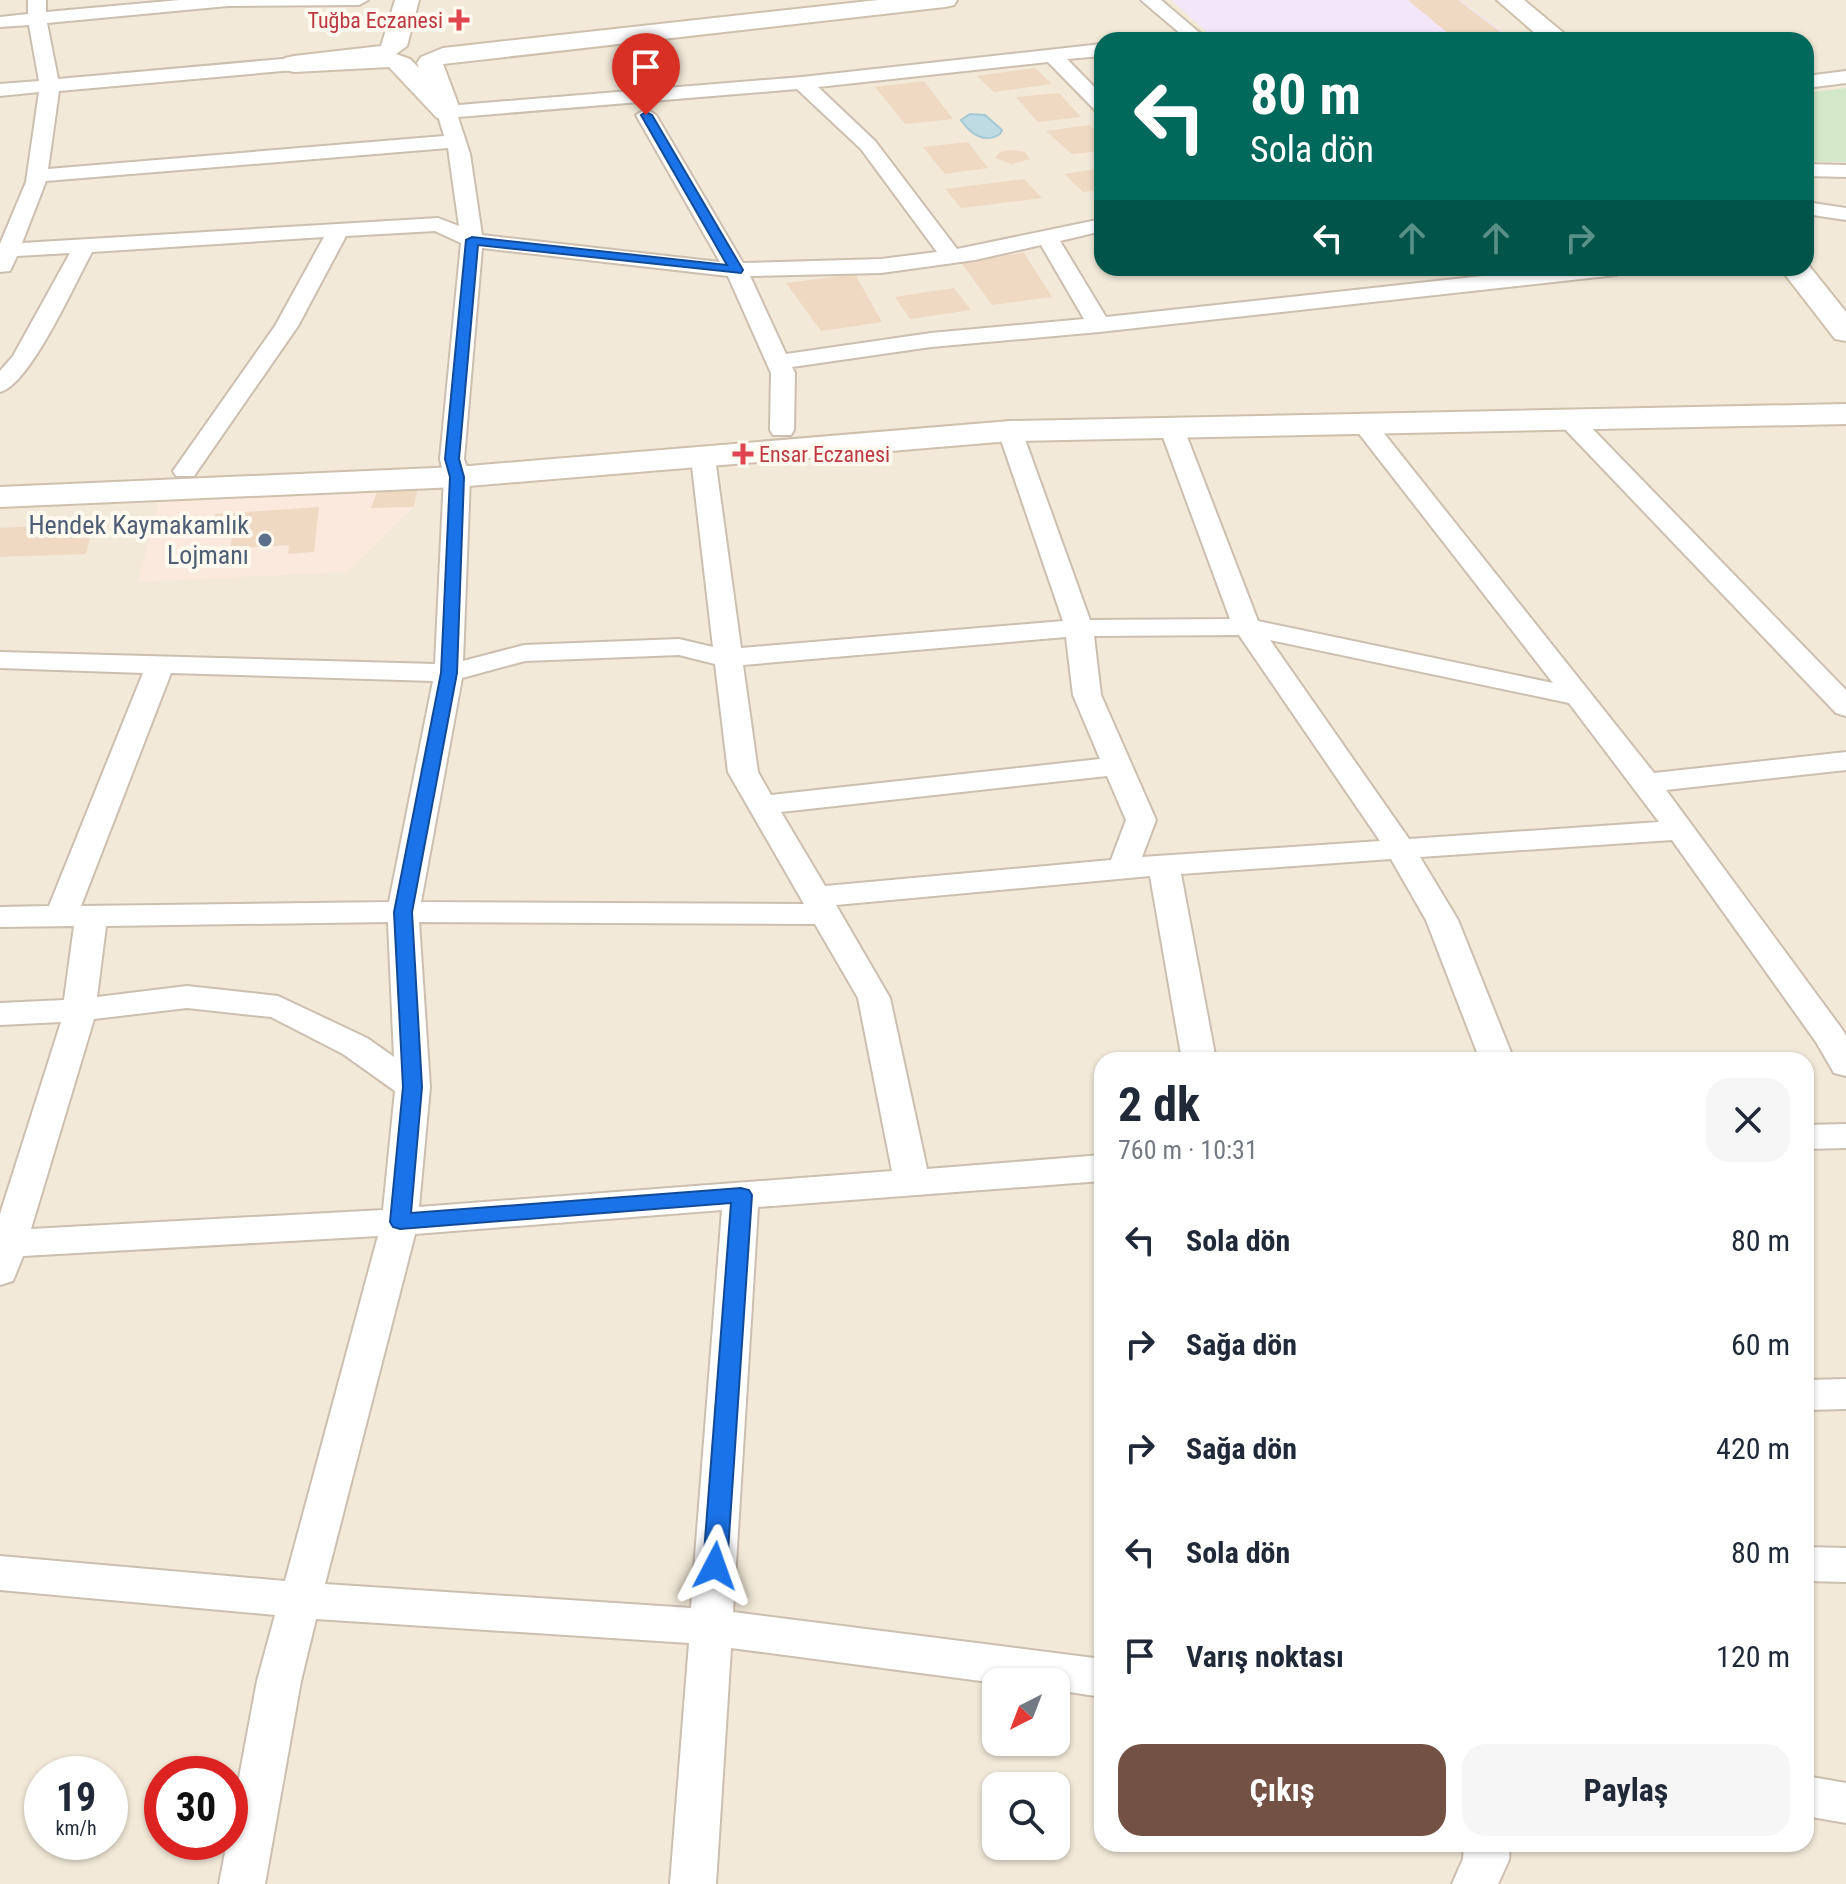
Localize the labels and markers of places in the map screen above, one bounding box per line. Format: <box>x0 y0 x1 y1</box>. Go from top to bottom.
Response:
place label: Tuğba Eczanesi <box>308 8 443 33</box>
marker: Tuğba Eczanesi <box>450 11 468 29</box>
pin <box>612 33 680 115</box>
place label: Ensar Eczanesi <box>759 442 890 467</box>
marker: Ensar Eczanesi <box>734 445 752 463</box>
place label: Hendek Kaymakamlık Lojmanı <box>28 510 249 570</box>
marker: Hendek Kaymakamlık Lojmanı <box>256 531 274 549</box>

